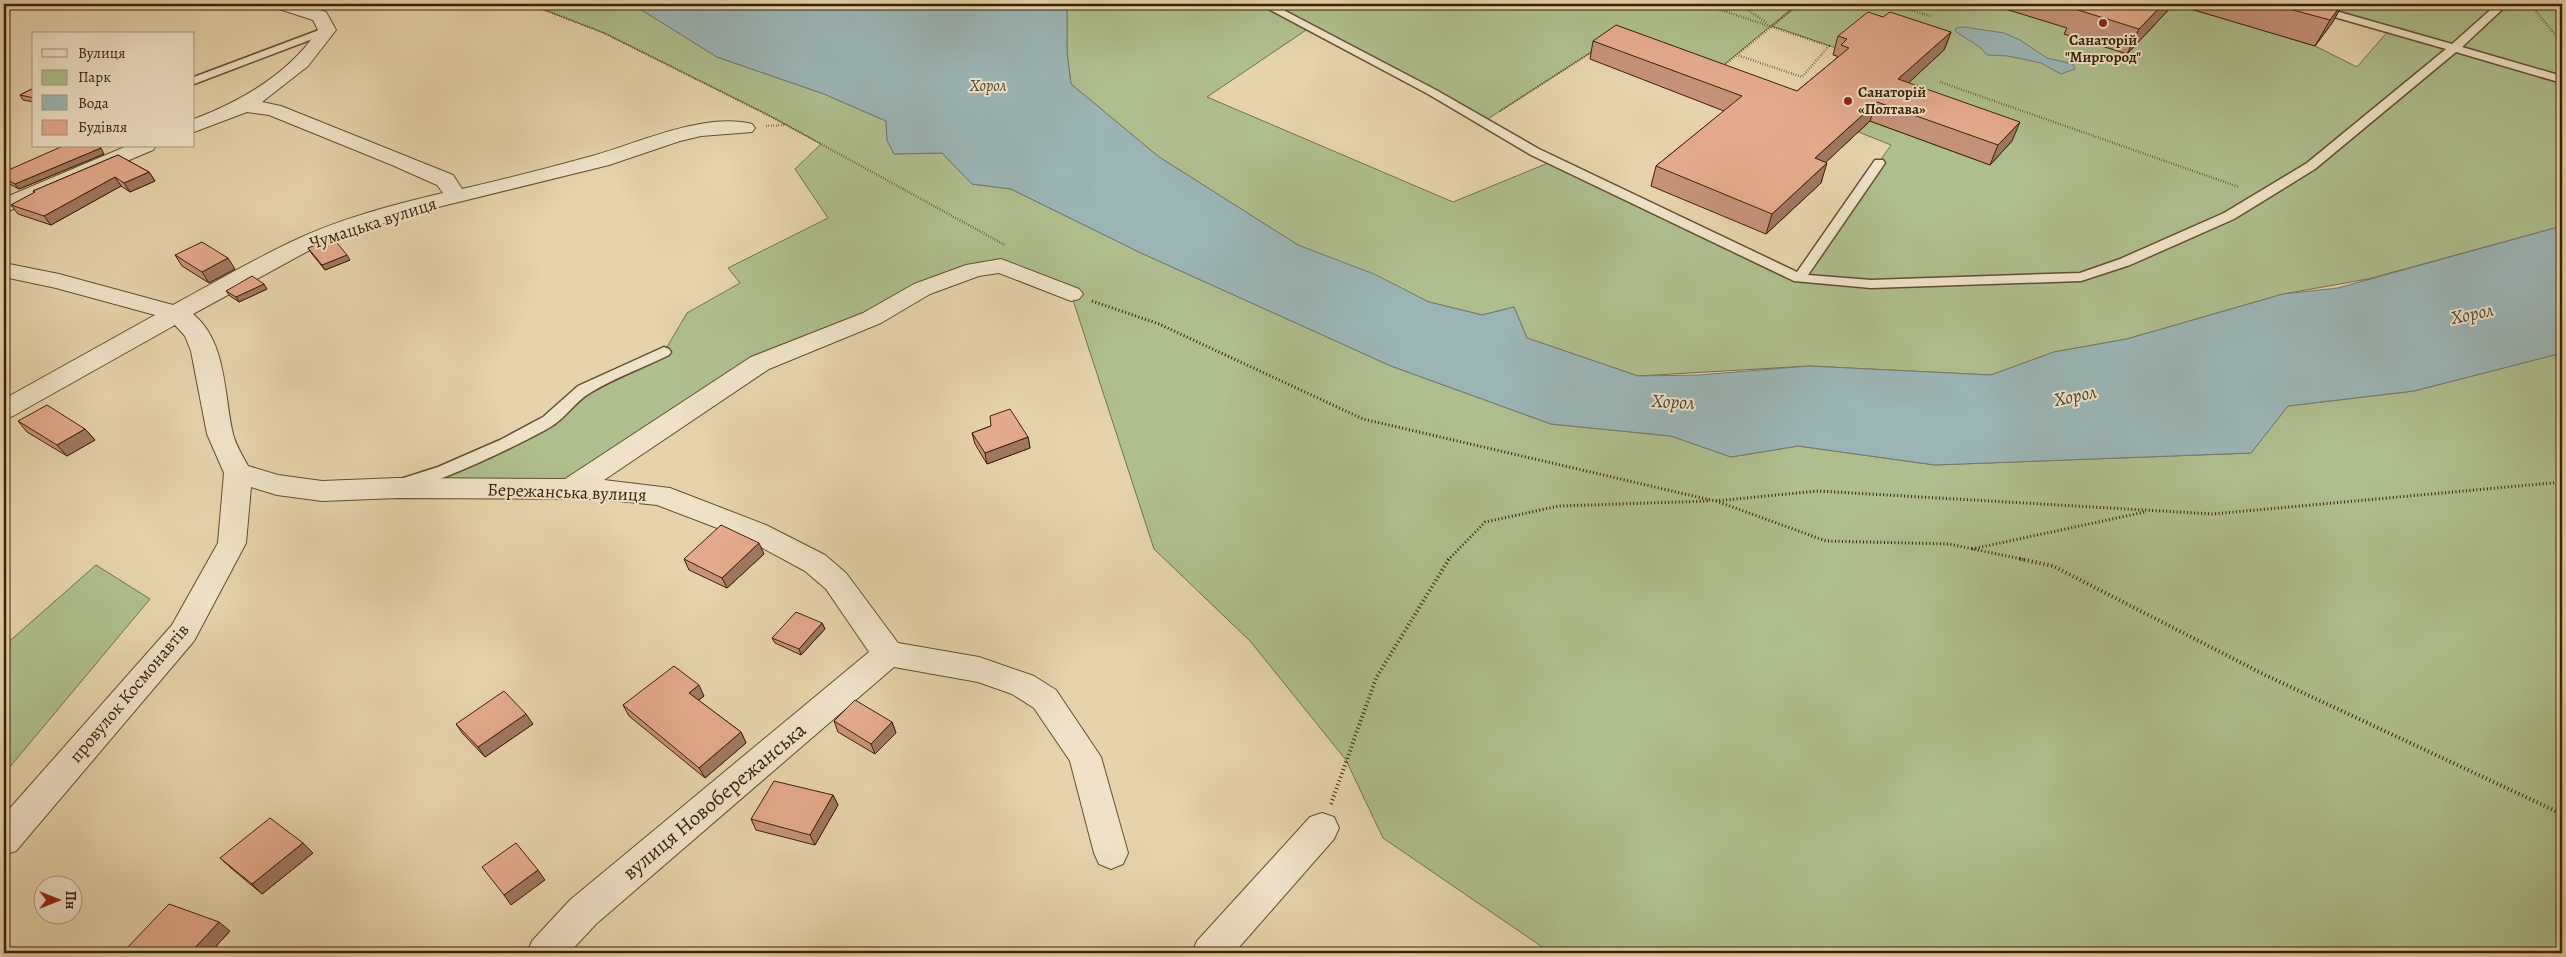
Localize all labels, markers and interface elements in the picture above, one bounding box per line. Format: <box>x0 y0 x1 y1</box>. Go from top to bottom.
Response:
marker: Санаторій "Миргород" <box>2097 17 2109 29</box>
place label: Санаторій "Миргород" <box>2065 30 2141 67</box>
legend <box>32 32 195 148</box>
text: Вулиця <box>78 43 125 63</box>
text: Парк <box>78 67 111 87</box>
water label: Хорол <box>969 75 1007 97</box>
place label: Санаторій «Полтава» <box>1858 82 1926 119</box>
text: Вода <box>78 93 109 113</box>
marker: Санаторій «Полтава» <box>1842 95 1854 107</box>
text: Будівля <box>78 117 127 137</box>
street label: Чумацька вулиця <box>306 191 440 255</box>
water label: Хорол <box>2447 297 2496 331</box>
water label: Хорол <box>2050 379 2099 413</box>
water label: Хорол <box>1650 388 1696 416</box>
street label: Бережанська вулиця <box>487 477 647 507</box>
street label: провулок Космонавтів <box>64 618 194 768</box>
street label: вулиця Новобережанська <box>616 716 812 886</box>
north arrow <box>32 874 82 924</box>
text: Пн <box>61 891 80 909</box>

